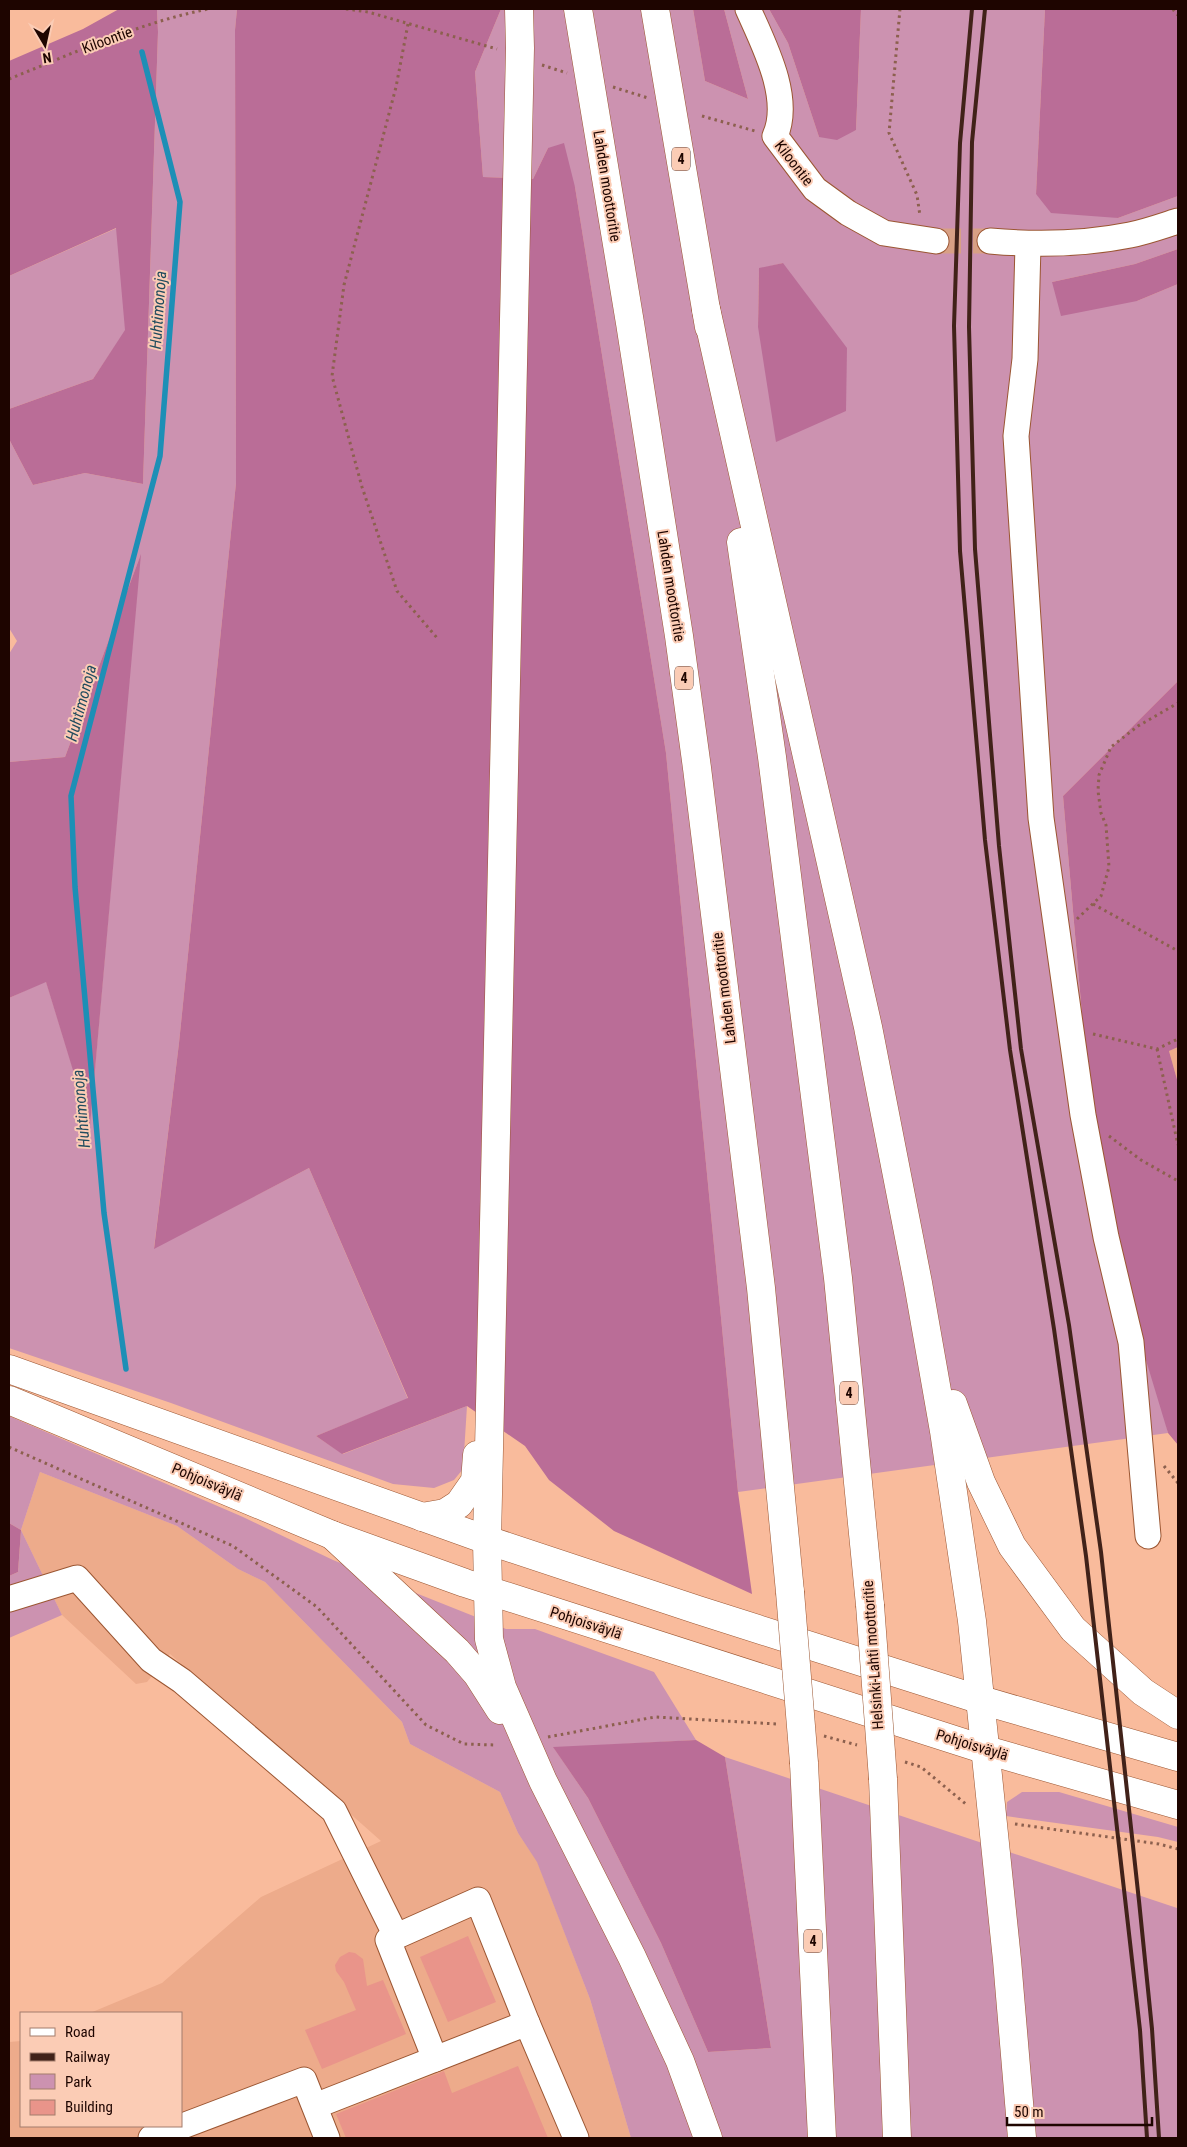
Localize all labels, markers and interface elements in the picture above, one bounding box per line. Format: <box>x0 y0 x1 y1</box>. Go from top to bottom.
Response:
north arrow <box>20 20 70 70</box>
street label: Kiloontie <box>79 23 135 57</box>
text: N <box>42 49 53 66</box>
street label: Lahden moottoritie <box>589 129 625 243</box>
street label: Kiloontie <box>771 137 817 189</box>
road number: 4 <box>672 148 690 170</box>
water label: Huhtimonoja <box>146 270 170 350</box>
street label: Lahden moottoritie <box>653 529 689 643</box>
water label: Huhtimonoja <box>62 663 100 743</box>
road number: 4 <box>675 666 693 690</box>
street label: Lahden moottoritie <box>708 931 740 1045</box>
water label: Huhtimonoja <box>68 1069 94 1149</box>
road number: 4 <box>840 1382 858 1405</box>
street label: Pohjoisväylä <box>169 1459 245 1505</box>
street label: Helsinki-Lahti moottoritie <box>859 1580 887 1730</box>
street label: Pohjoisväylä <box>548 1603 624 1643</box>
street label: Pohjoisväylä <box>934 1726 1010 1764</box>
road number: 4 <box>804 1930 822 1952</box>
legend <box>20 2012 182 2127</box>
text: Road <box>65 2023 95 2041</box>
text: Railway <box>65 2048 110 2066</box>
text: Park <box>65 2073 92 2091</box>
scale bar <box>1007 2094 1152 2126</box>
text: Building <box>65 2098 113 2116</box>
text: 50 m <box>1014 2103 1044 2121</box>

